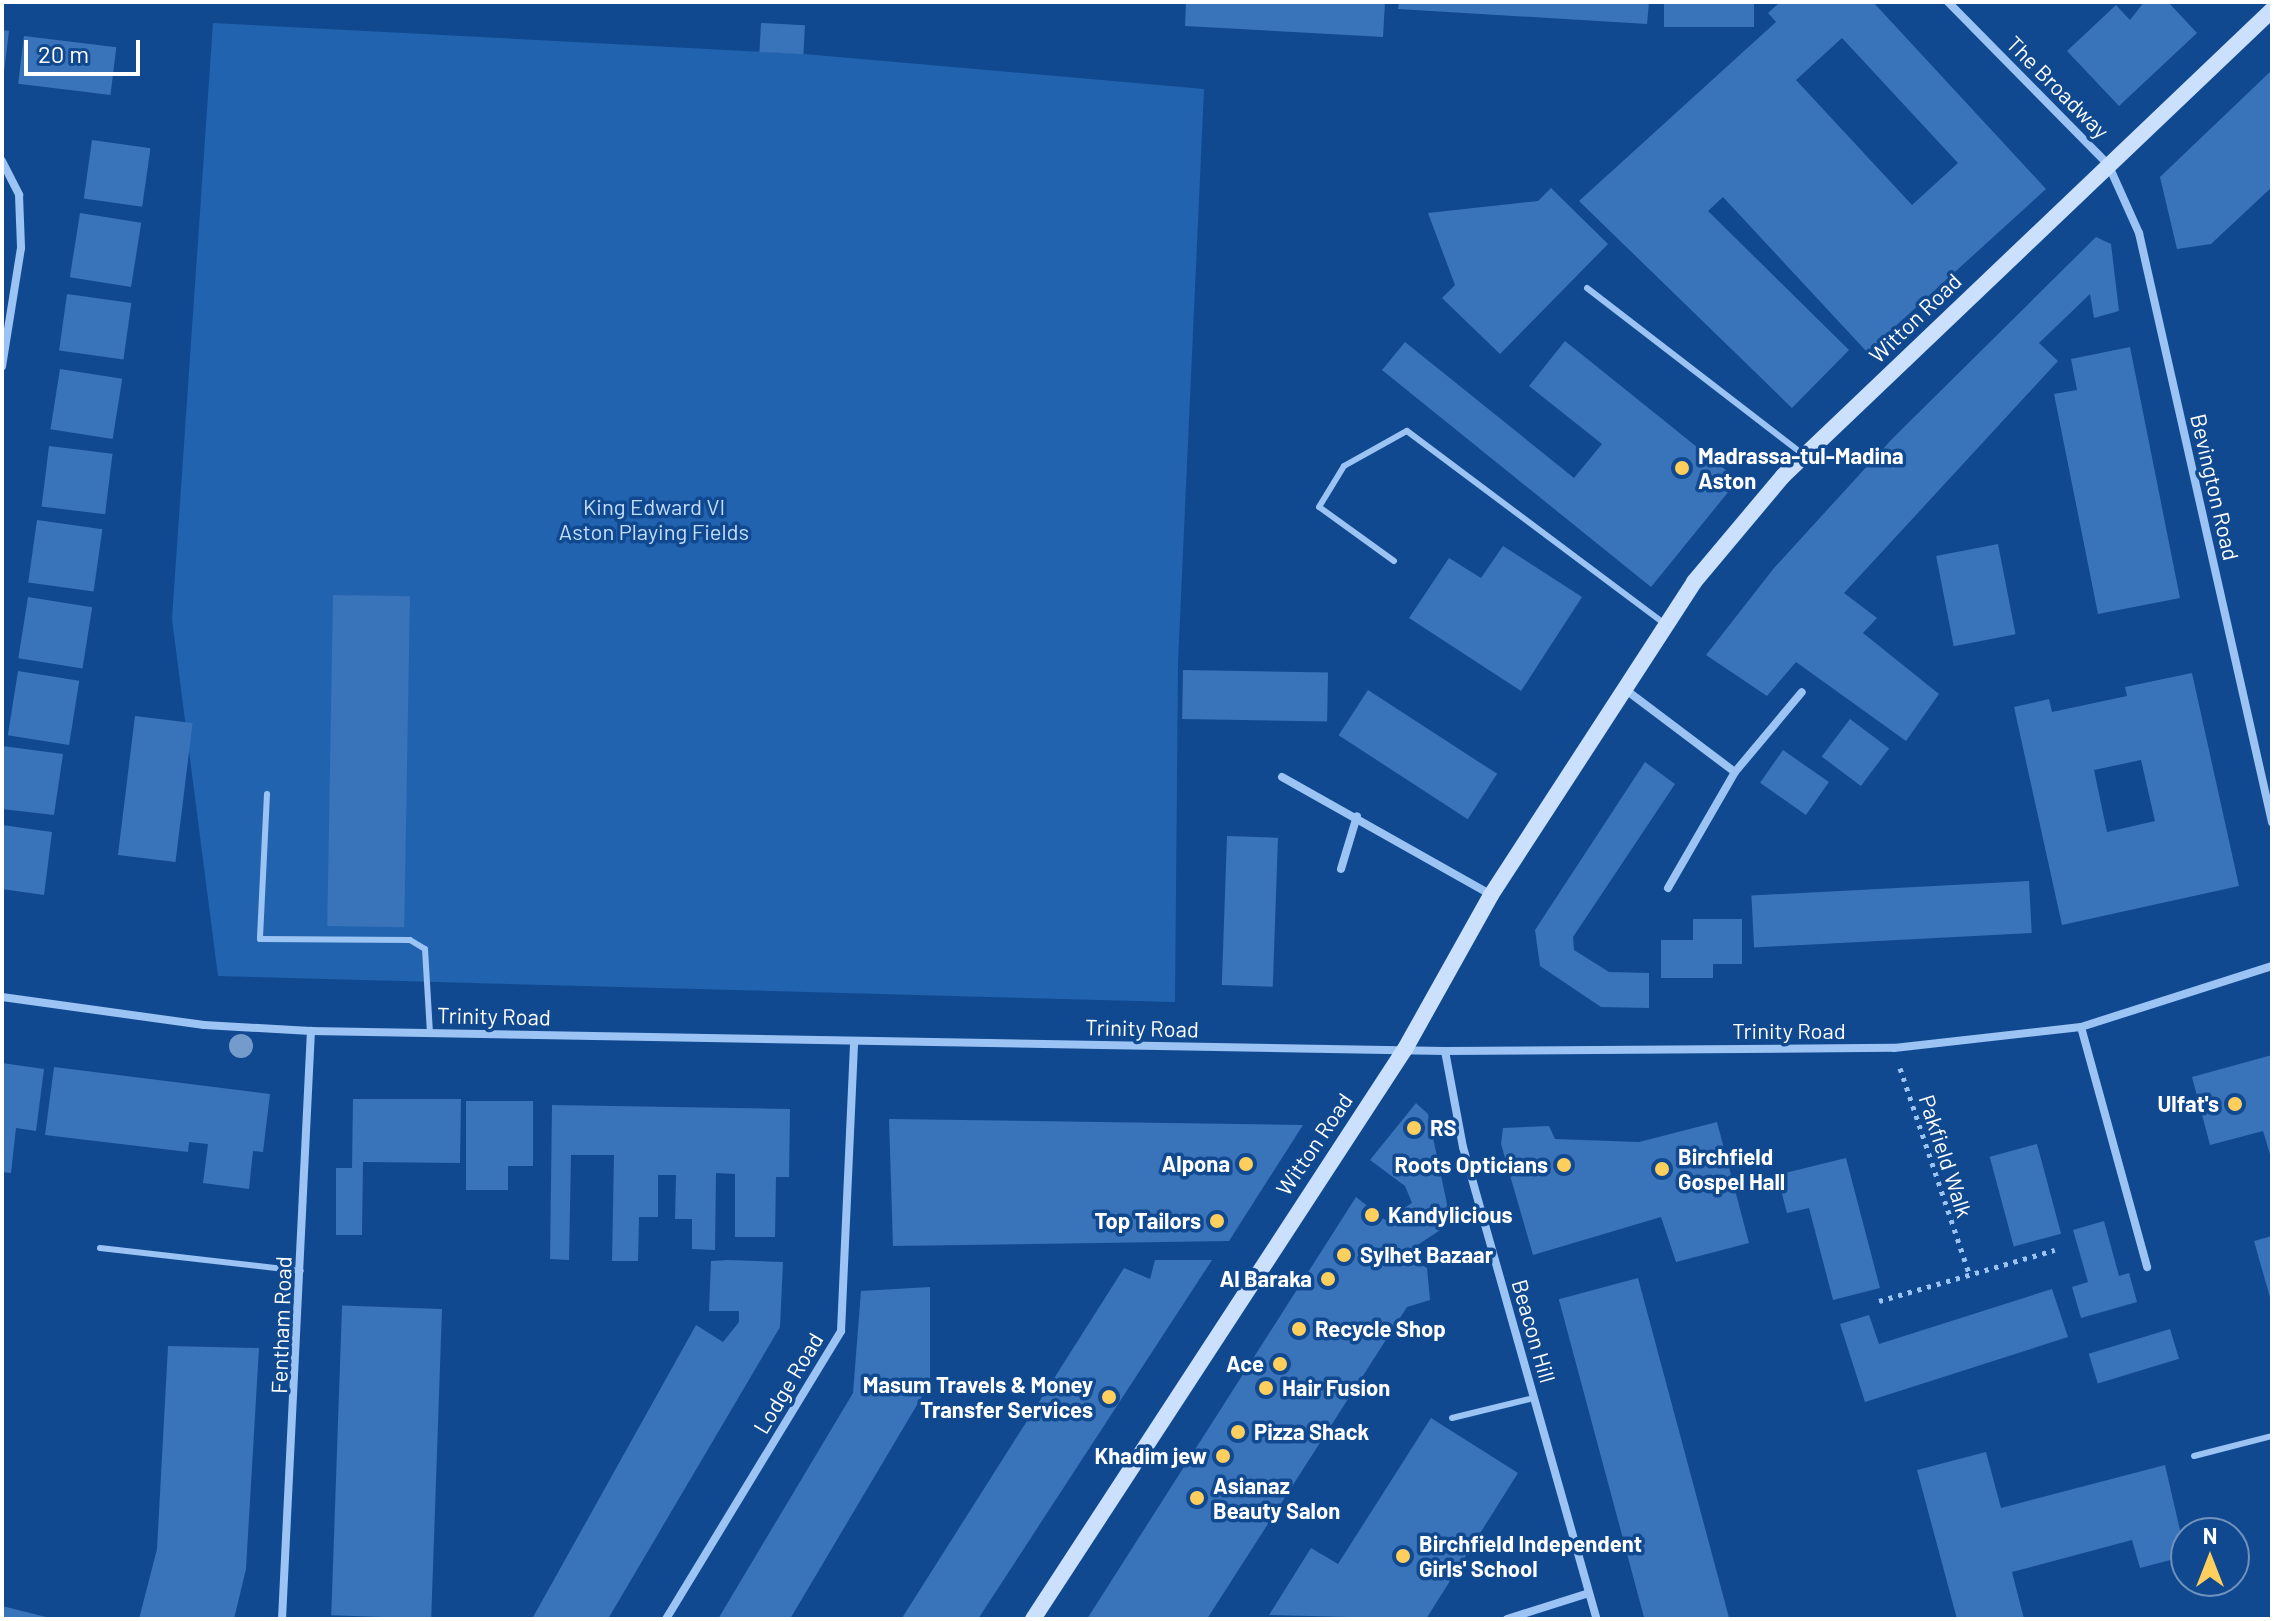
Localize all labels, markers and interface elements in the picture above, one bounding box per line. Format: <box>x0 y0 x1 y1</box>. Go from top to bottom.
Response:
scale bar <box>28 24 144 74</box>
street label: The Broadway <box>2001 30 2115 144</box>
text: 20 m <box>38 39 89 68</box>
street label: Witton Road <box>1864 268 1966 368</box>
street label: Bevington Road <box>2185 411 2245 563</box>
place label: Madrassa-tul-Madina Aston <box>1698 442 1904 494</box>
marker: Madrassa-tul-Madina Aston <box>1673 459 1691 477</box>
park label: King Edward VI Aston Playing Fields <box>559 493 749 544</box>
street label: Trinity Road <box>437 1002 551 1030</box>
street label: Trinity Road <box>1085 1014 1199 1042</box>
street label: Trinity Road <box>1732 1018 1846 1044</box>
street label: Witton Road <box>1270 1088 1358 1200</box>
street label: Pakfield Walk <box>1914 1091 1978 1221</box>
place label: Ulfat's <box>2157 1091 2219 1117</box>
marker: Ulfat's <box>2226 1095 2244 1113</box>
place label: RS <box>1430 1115 1457 1141</box>
marker: RS <box>1405 1119 1423 1137</box>
place label: Birchfield Gospel Hall <box>1678 1143 1785 1194</box>
place label: Alpona <box>1162 1151 1230 1177</box>
place label: Roots Opticians <box>1394 1152 1548 1178</box>
marker: Alpona <box>1237 1155 1255 1173</box>
marker: Roots Opticians <box>1555 1156 1573 1174</box>
marker: Birchfield Gospel Hall <box>1653 1160 1671 1178</box>
place label: Kandylicious <box>1388 1202 1513 1228</box>
marker: Kandylicious <box>1363 1206 1381 1224</box>
place label: Top Tailors <box>1095 1208 1201 1234</box>
marker: Top Tailors <box>1208 1212 1226 1230</box>
place label: Sylhet Bazaar <box>1360 1242 1493 1268</box>
marker: Sylhet Bazaar <box>1335 1246 1353 1264</box>
street label: Fentham Road <box>265 1256 297 1394</box>
place label: Al Baraka <box>1220 1266 1312 1292</box>
marker: Al Baraka <box>1319 1270 1337 1288</box>
street label: Beacon Hill <box>1507 1276 1561 1386</box>
place label: Recycle Shop <box>1315 1316 1446 1342</box>
marker: Recycle Shop <box>1290 1320 1308 1338</box>
street label: Lodge Road <box>748 1328 828 1438</box>
place label: Ace <box>1226 1351 1264 1377</box>
marker: Ace <box>1271 1355 1289 1373</box>
place label: Masum Travels & Money Transfer Services <box>863 1371 1093 1422</box>
place label: Hair Fusion <box>1282 1375 1390 1401</box>
marker: Hair Fusion <box>1257 1379 1275 1397</box>
marker: Masum Travels & Money Transfer Services <box>1100 1388 1118 1406</box>
place label: Pizza Shack <box>1254 1419 1369 1445</box>
marker: Pizza Shack <box>1229 1423 1247 1441</box>
place label: Khadim jew <box>1095 1443 1207 1469</box>
marker: Khadim jew <box>1214 1447 1232 1465</box>
place label: Asianaz Beauty Salon <box>1213 1472 1340 1524</box>
marker: Asianaz Beauty Salon <box>1188 1489 1206 1507</box>
north arrow <box>2170 1517 2250 1597</box>
text: N <box>2203 1522 2217 1548</box>
place label: Birchfield Independent Girls' School <box>1419 1530 1642 1582</box>
marker: Birchfield Independent Girls' School <box>1394 1547 1412 1565</box>

